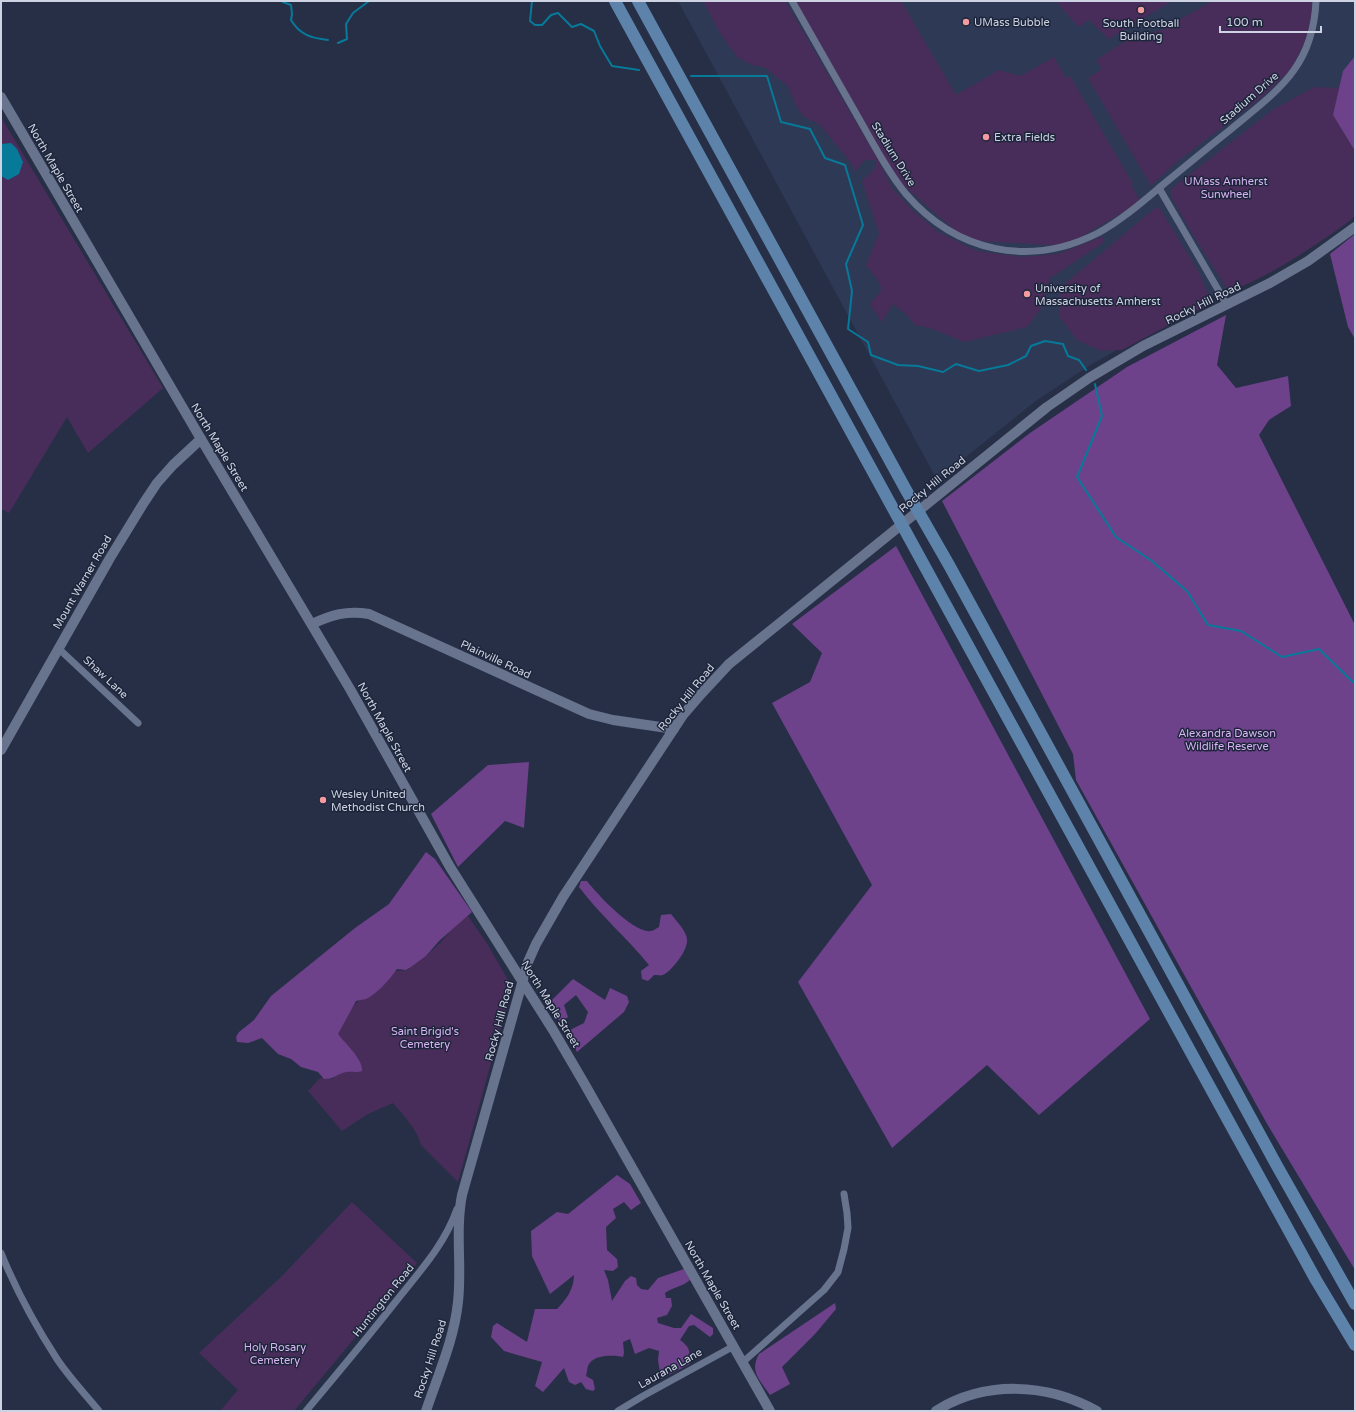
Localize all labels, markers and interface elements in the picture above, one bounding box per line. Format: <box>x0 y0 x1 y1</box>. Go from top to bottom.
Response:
marker: South Football Building <box>1136 5 1146 15</box>
scale bar <box>1220 8 1321 34</box>
text: 100 m <box>1226 15 1263 29</box>
place label: UMass Bubble <box>974 16 1050 29</box>
marker: UMass Bubble <box>961 17 971 27</box>
place label: South Football Building <box>1103 17 1179 43</box>
street label: Stadium Drive <box>1217 69 1281 127</box>
street label: Stadium Drive <box>869 120 919 189</box>
street label: North Maple Street <box>25 122 86 215</box>
place label: Extra Fields <box>994 131 1055 144</box>
marker: Extra Fields <box>981 132 991 142</box>
park label: UMass Amherst Sunwheel <box>1184 175 1268 201</box>
street label: Rocky Hill Road <box>1163 280 1243 327</box>
place label: University of Massachusetts Amherst <box>1035 282 1161 308</box>
marker: University of Massachusetts Amherst <box>1022 289 1032 299</box>
street label: North Maple Street <box>188 401 251 494</box>
street label: Rocky Hill Road <box>896 453 968 515</box>
street label: Mount Warner Road <box>50 533 115 631</box>
street label: Plainville Road <box>458 637 533 682</box>
street label: Shaw Lane <box>81 653 131 701</box>
street label: Rocky Hill Road <box>656 661 717 733</box>
street label: North Maple Street <box>355 680 415 774</box>
park label: Alexandra Dawson Wildlife Reserve <box>1178 727 1276 753</box>
place label: Wesley United Methodist Church <box>331 788 425 814</box>
marker: Wesley United Methodist Church <box>318 795 328 805</box>
street label: North Maple Street <box>518 958 583 1050</box>
street label: Rocky Hill Road <box>483 980 516 1062</box>
park label: Saint Brigid's Cemetery <box>391 1025 459 1051</box>
street label: North Maple Street <box>682 1239 743 1332</box>
street label: Huntington Road <box>350 1261 417 1339</box>
street label: Rocky Hill Road <box>412 1318 449 1400</box>
park label: Holy Rosary Cemetery <box>244 1341 306 1367</box>
street label: Laurana Lane <box>636 1346 704 1391</box>

